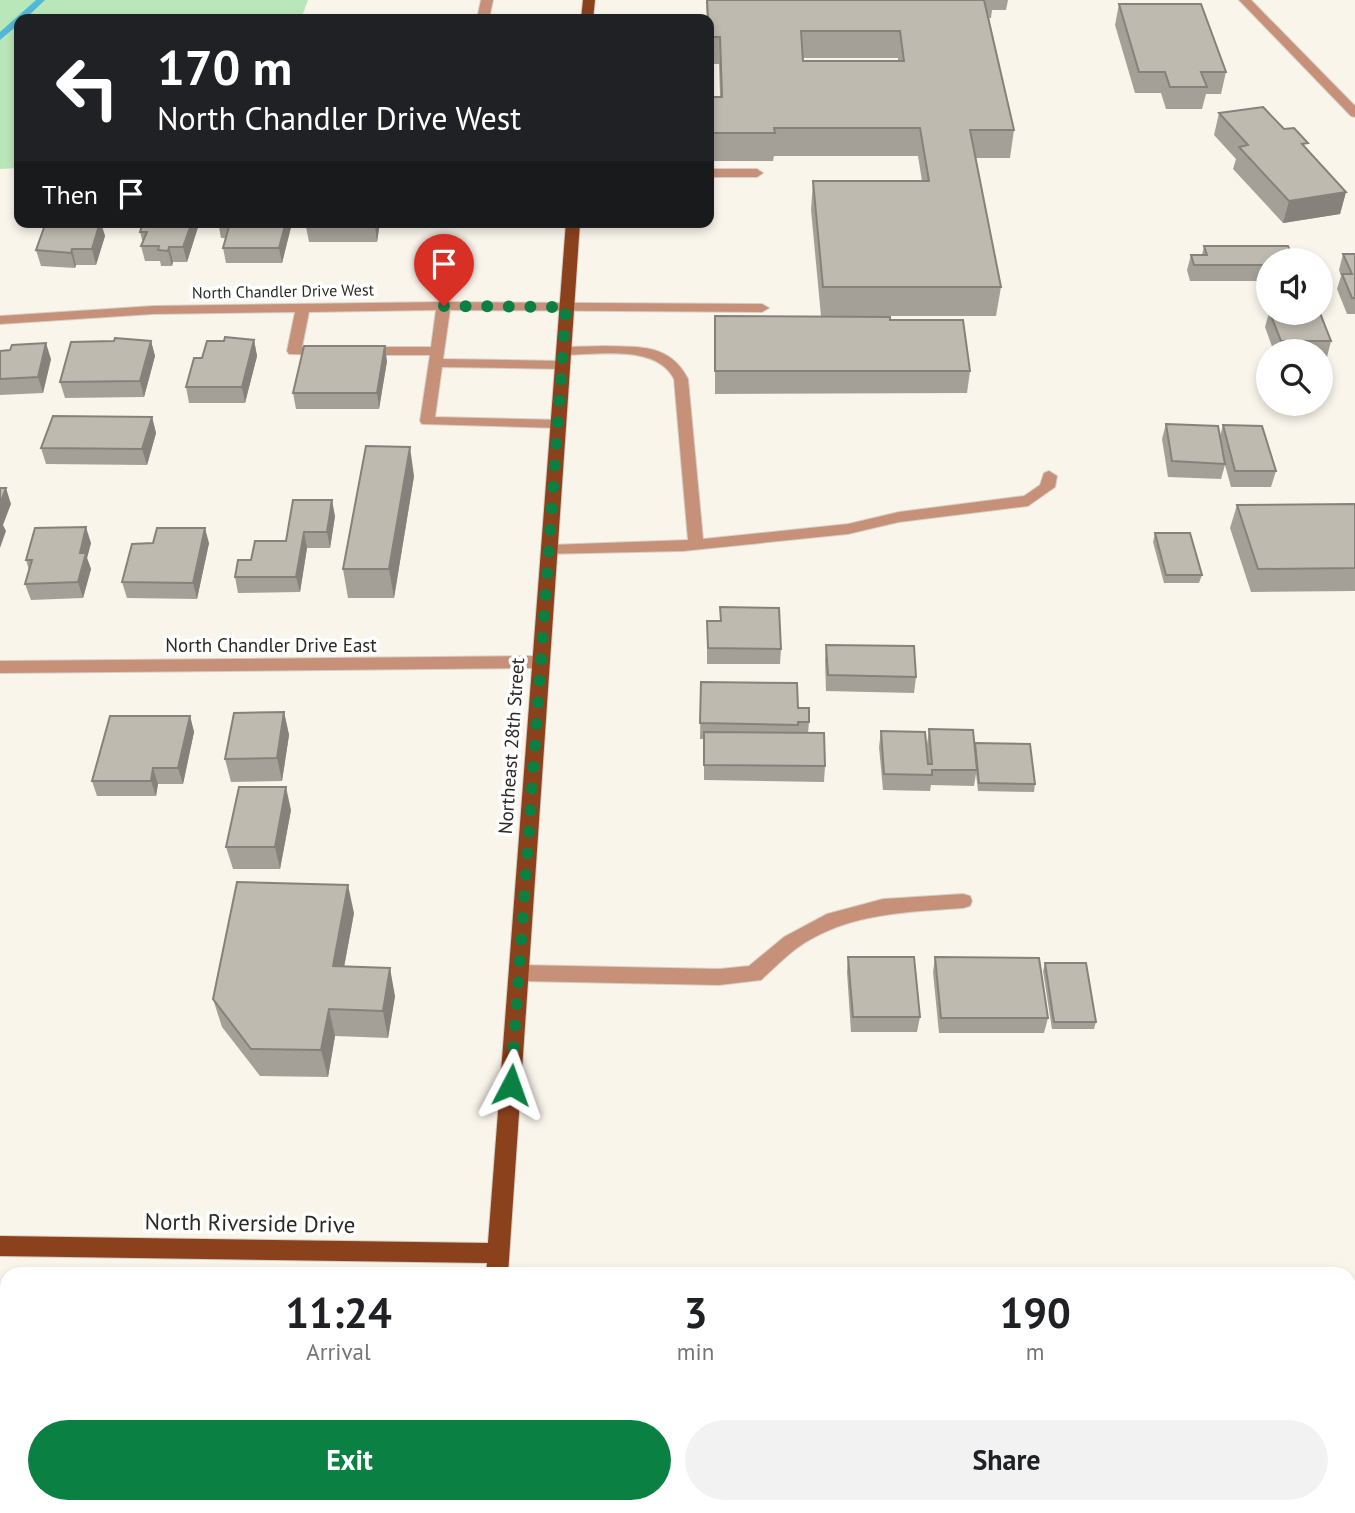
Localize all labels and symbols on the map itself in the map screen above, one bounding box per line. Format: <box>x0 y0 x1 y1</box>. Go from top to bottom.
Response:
pin <box>414 234 474 306</box>
street label: North Chandler Drive West <box>192 279 375 303</box>
street label: North Chandler Drive East <box>165 633 377 657</box>
street label: Northeast 28th Street <box>493 657 529 835</box>
position arrow <box>474 1048 548 1122</box>
street label: North Riverside Drive <box>144 1206 356 1239</box>

